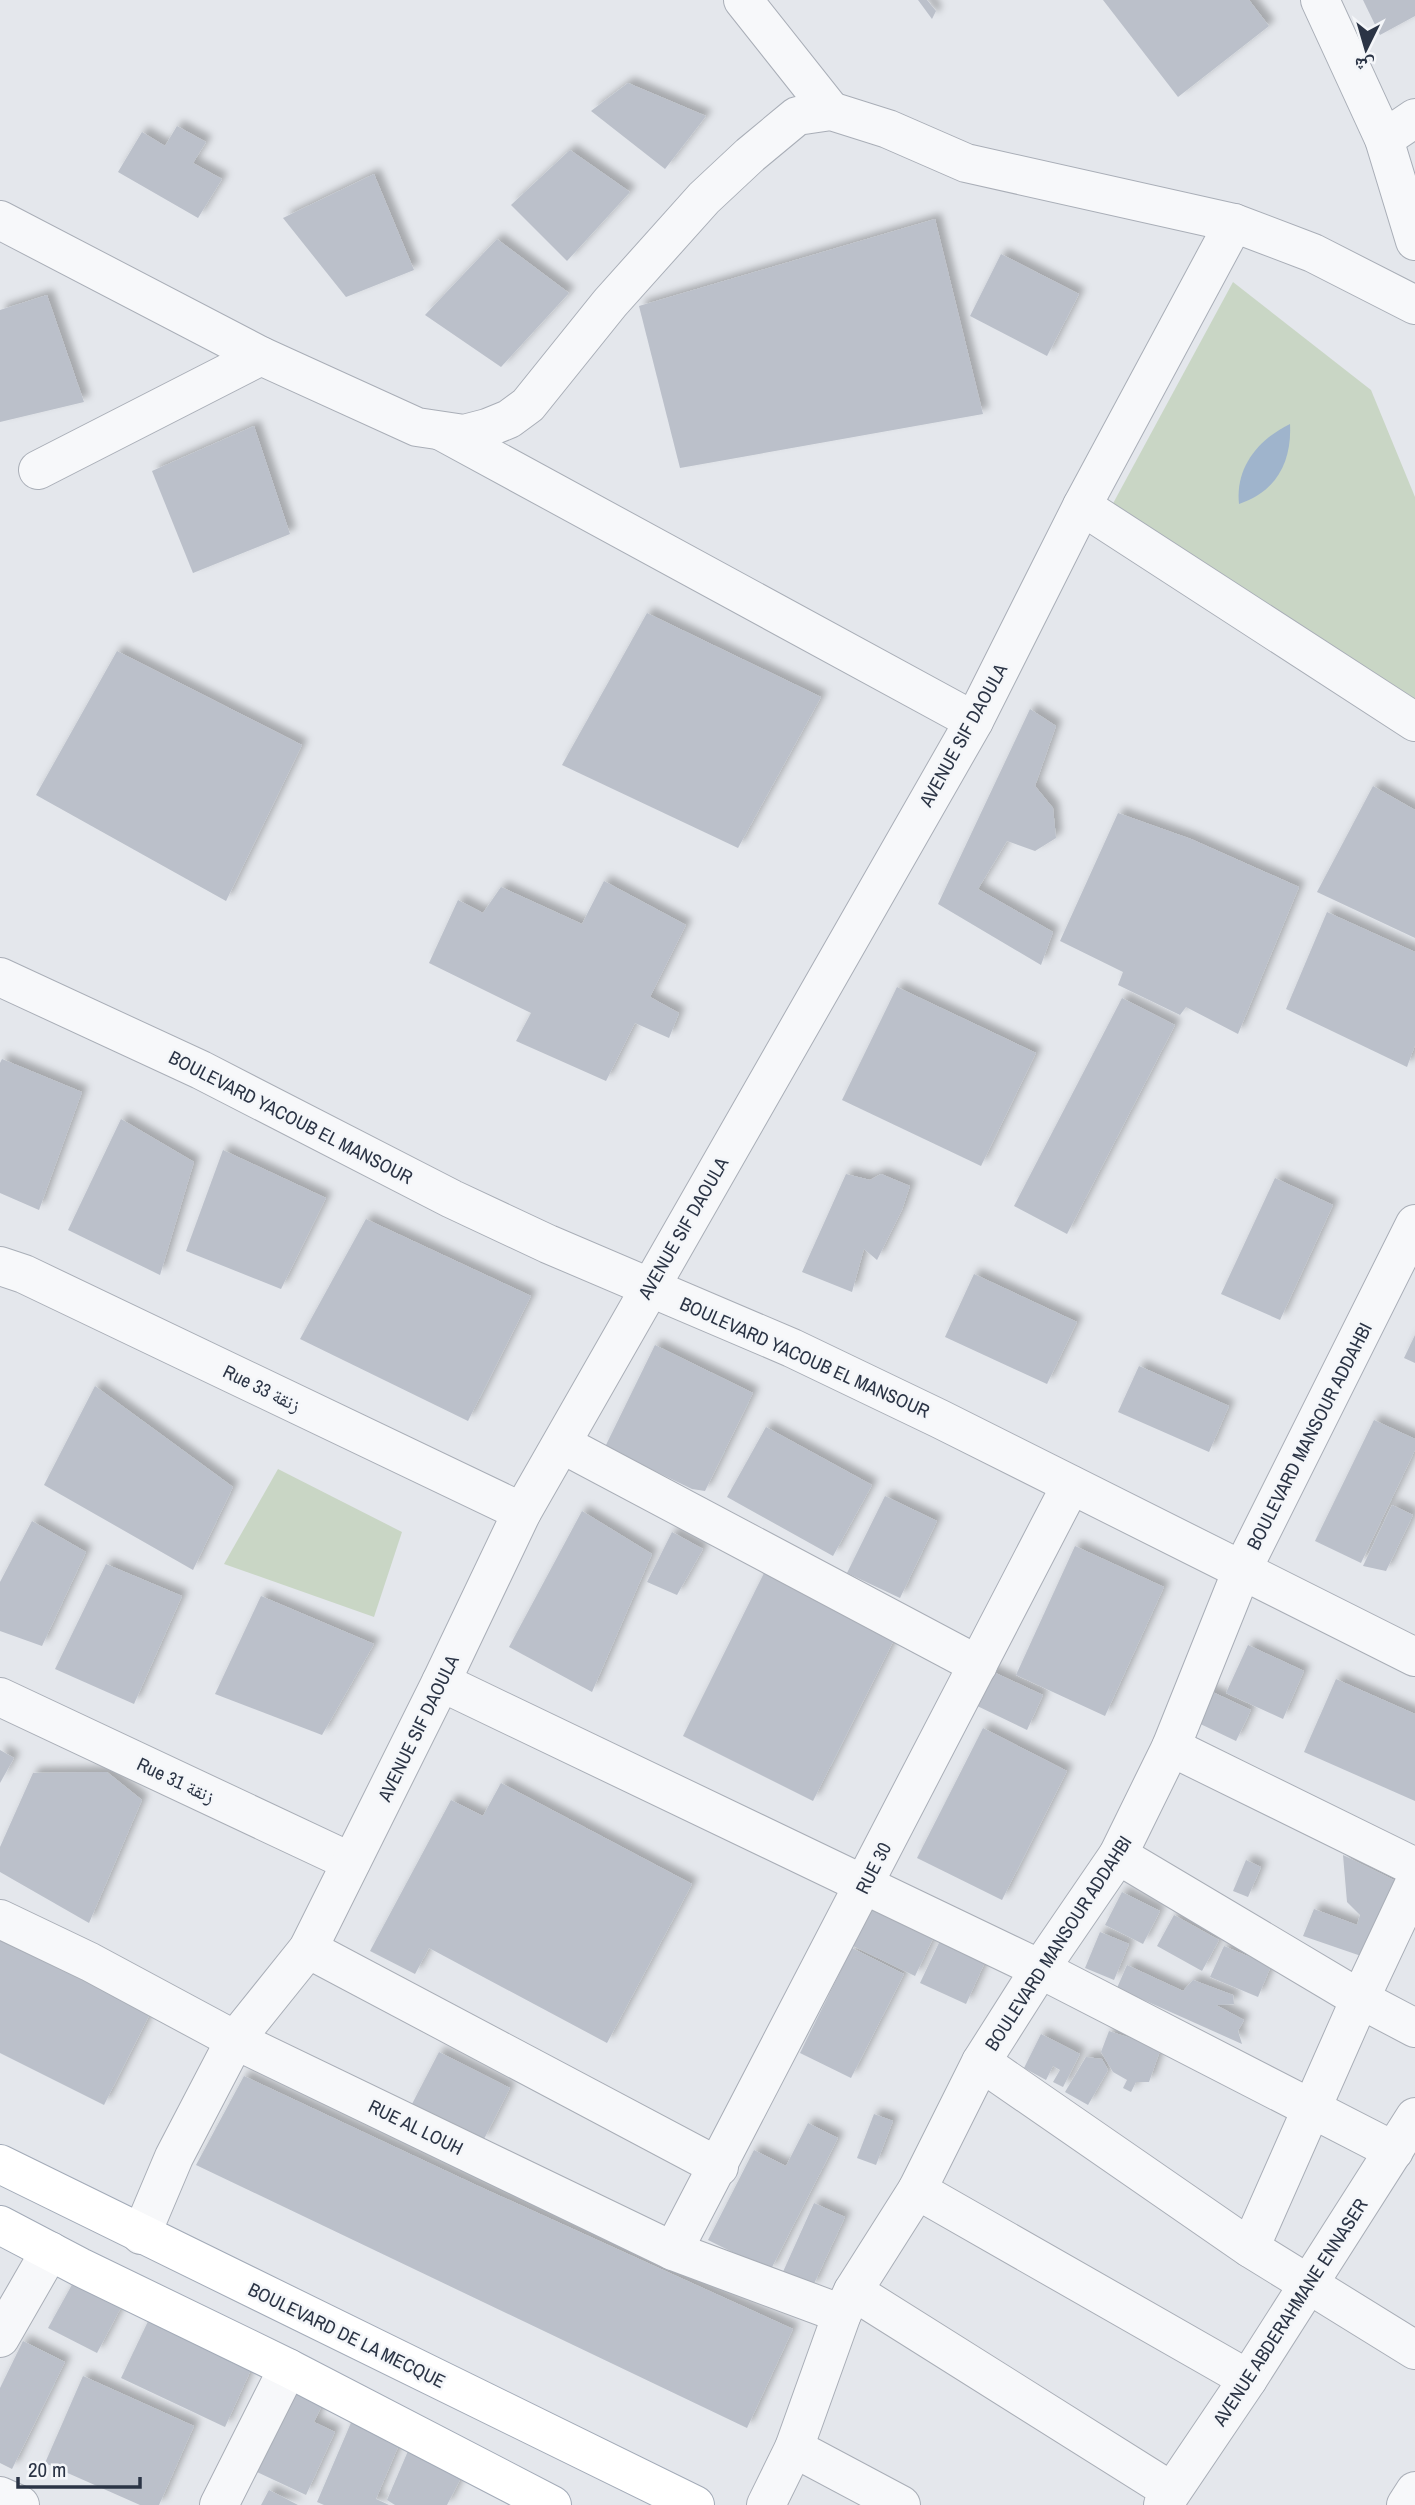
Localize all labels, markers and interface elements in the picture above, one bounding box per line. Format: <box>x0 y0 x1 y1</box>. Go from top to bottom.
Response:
north arrow <box>1331 14 1401 84</box>
text: ش <box>1353 52 1376 80</box>
street label: AVENUE SIF DAOULA <box>912 658 1013 812</box>
street label: BOULEVARD YACOUB EL MANSOUR <box>165 1044 417 1190</box>
street label: AVENUE SIF DAOULA <box>631 1152 735 1305</box>
street label: BOULEVARD YACOUB EL MANSOUR <box>676 1290 934 1424</box>
street label: BOULEVARD MANSOUR ADDAHBI <box>1240 1318 1378 1554</box>
street label: Rue 33 زنقة <box>219 1358 305 1418</box>
street label: AVENUE SIF DAOULA <box>371 1650 465 1806</box>
street label: Rue 31 زنقة <box>133 1751 219 1809</box>
street label: BOULEVARD MANSOUR ADDAHBI <box>979 1830 1137 2056</box>
street label: RUE 30 <box>849 1838 897 1898</box>
street label: RUE AL LOUH <box>364 2093 468 2161</box>
street label: AVENUE ABDERAHMANE ENNASER <box>1206 2193 1373 2432</box>
street label: BOULEVARD DE LA MECQUE <box>244 2276 450 2394</box>
scale bar <box>18 2446 140 2490</box>
text: 20 m <box>28 2455 66 2484</box>

